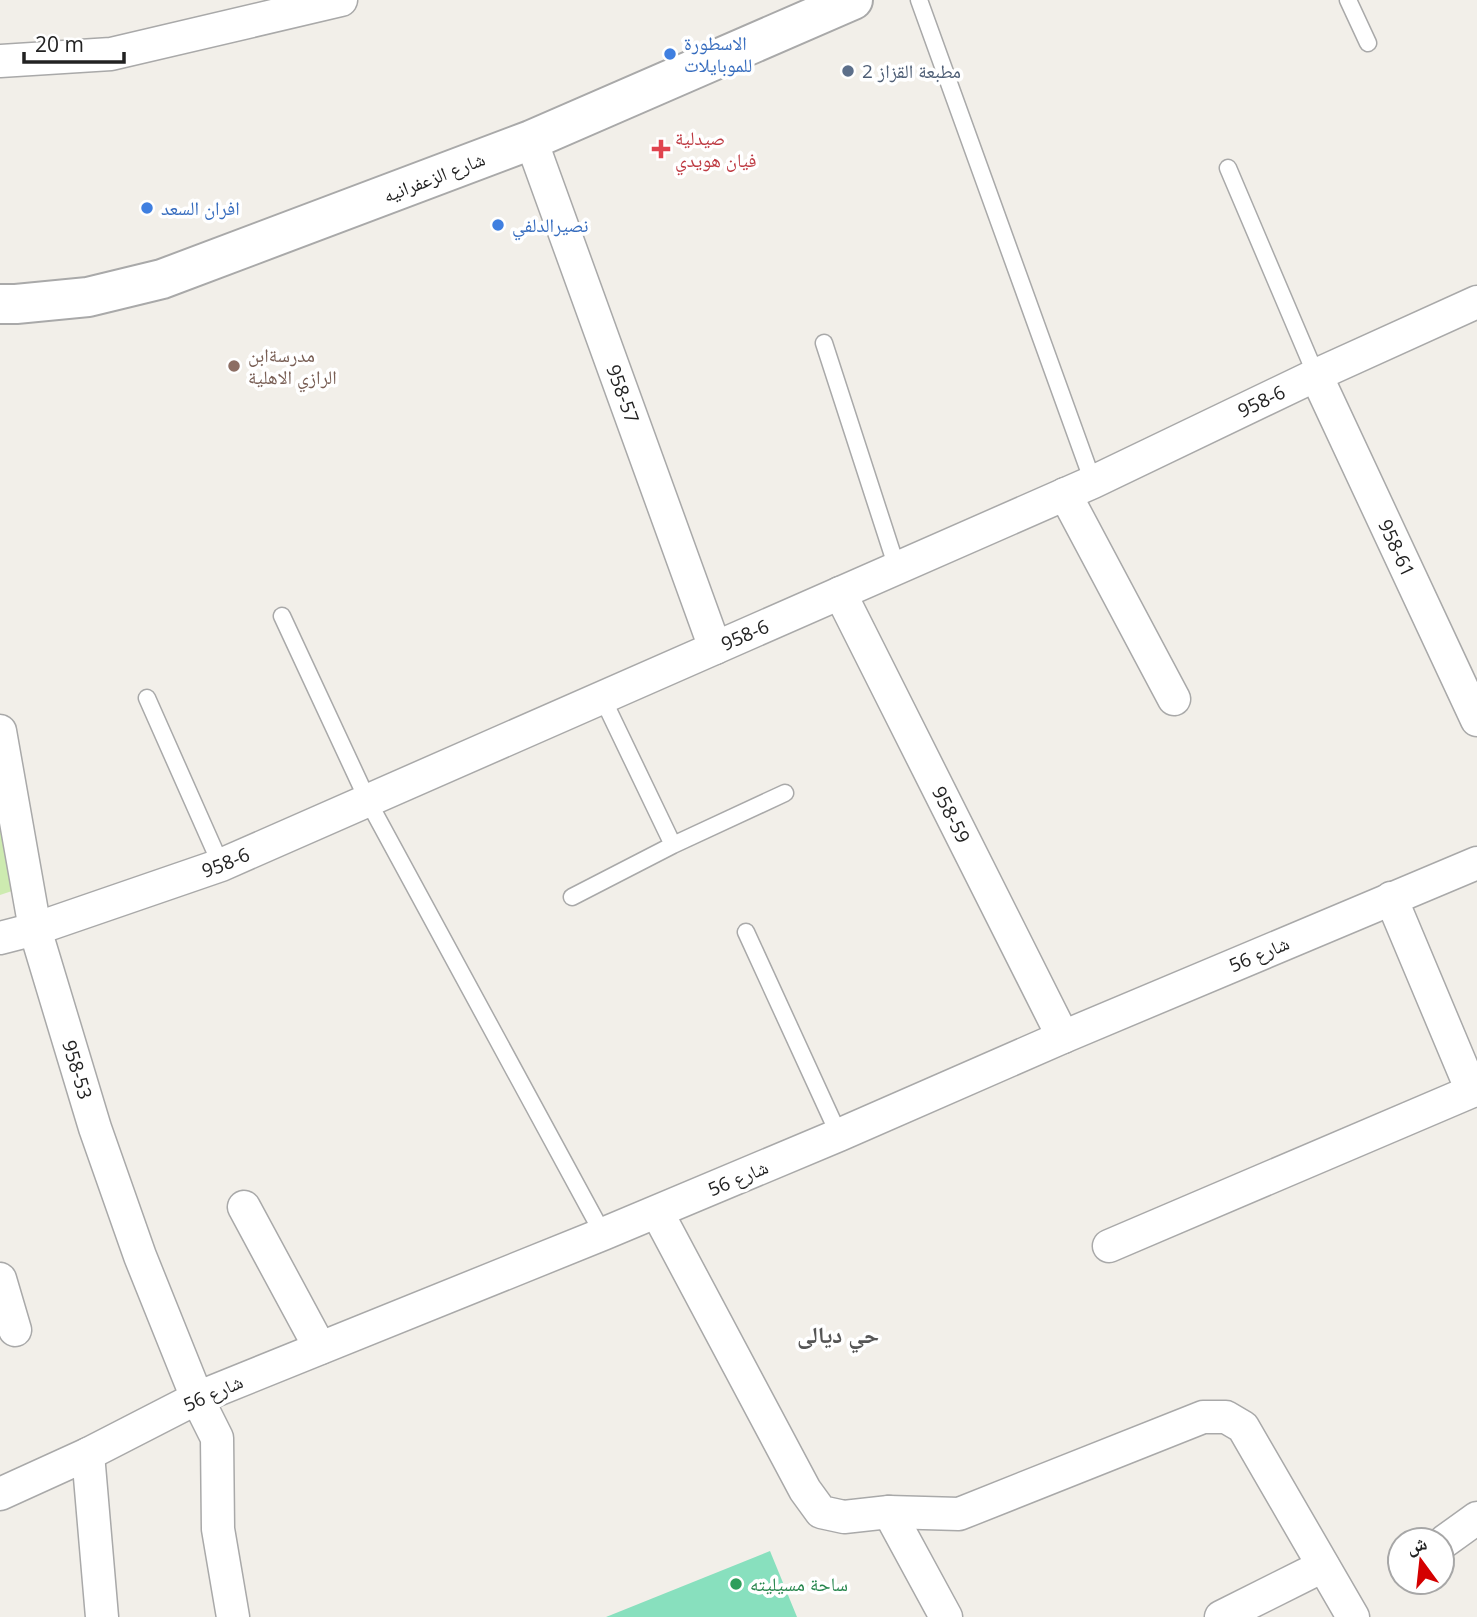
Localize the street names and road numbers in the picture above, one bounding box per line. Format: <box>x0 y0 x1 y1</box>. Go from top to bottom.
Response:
street label: شارع الزعفرانيه <box>379 146 489 208</box>
street label: 958-57 <box>600 361 645 427</box>
street label: 958-6 <box>1233 379 1289 424</box>
street label: 958-61 <box>1372 515 1421 581</box>
street label: 958-6 <box>717 613 773 657</box>
street label: 958-59 <box>926 782 977 847</box>
street label: 958-6 <box>198 841 254 884</box>
street label: شارع 56 <box>1225 930 1293 978</box>
street label: 958-53 <box>56 1037 99 1102</box>
street label: شارع 56 <box>704 1154 772 1202</box>
street label: شارع 56 <box>179 1368 247 1418</box>

